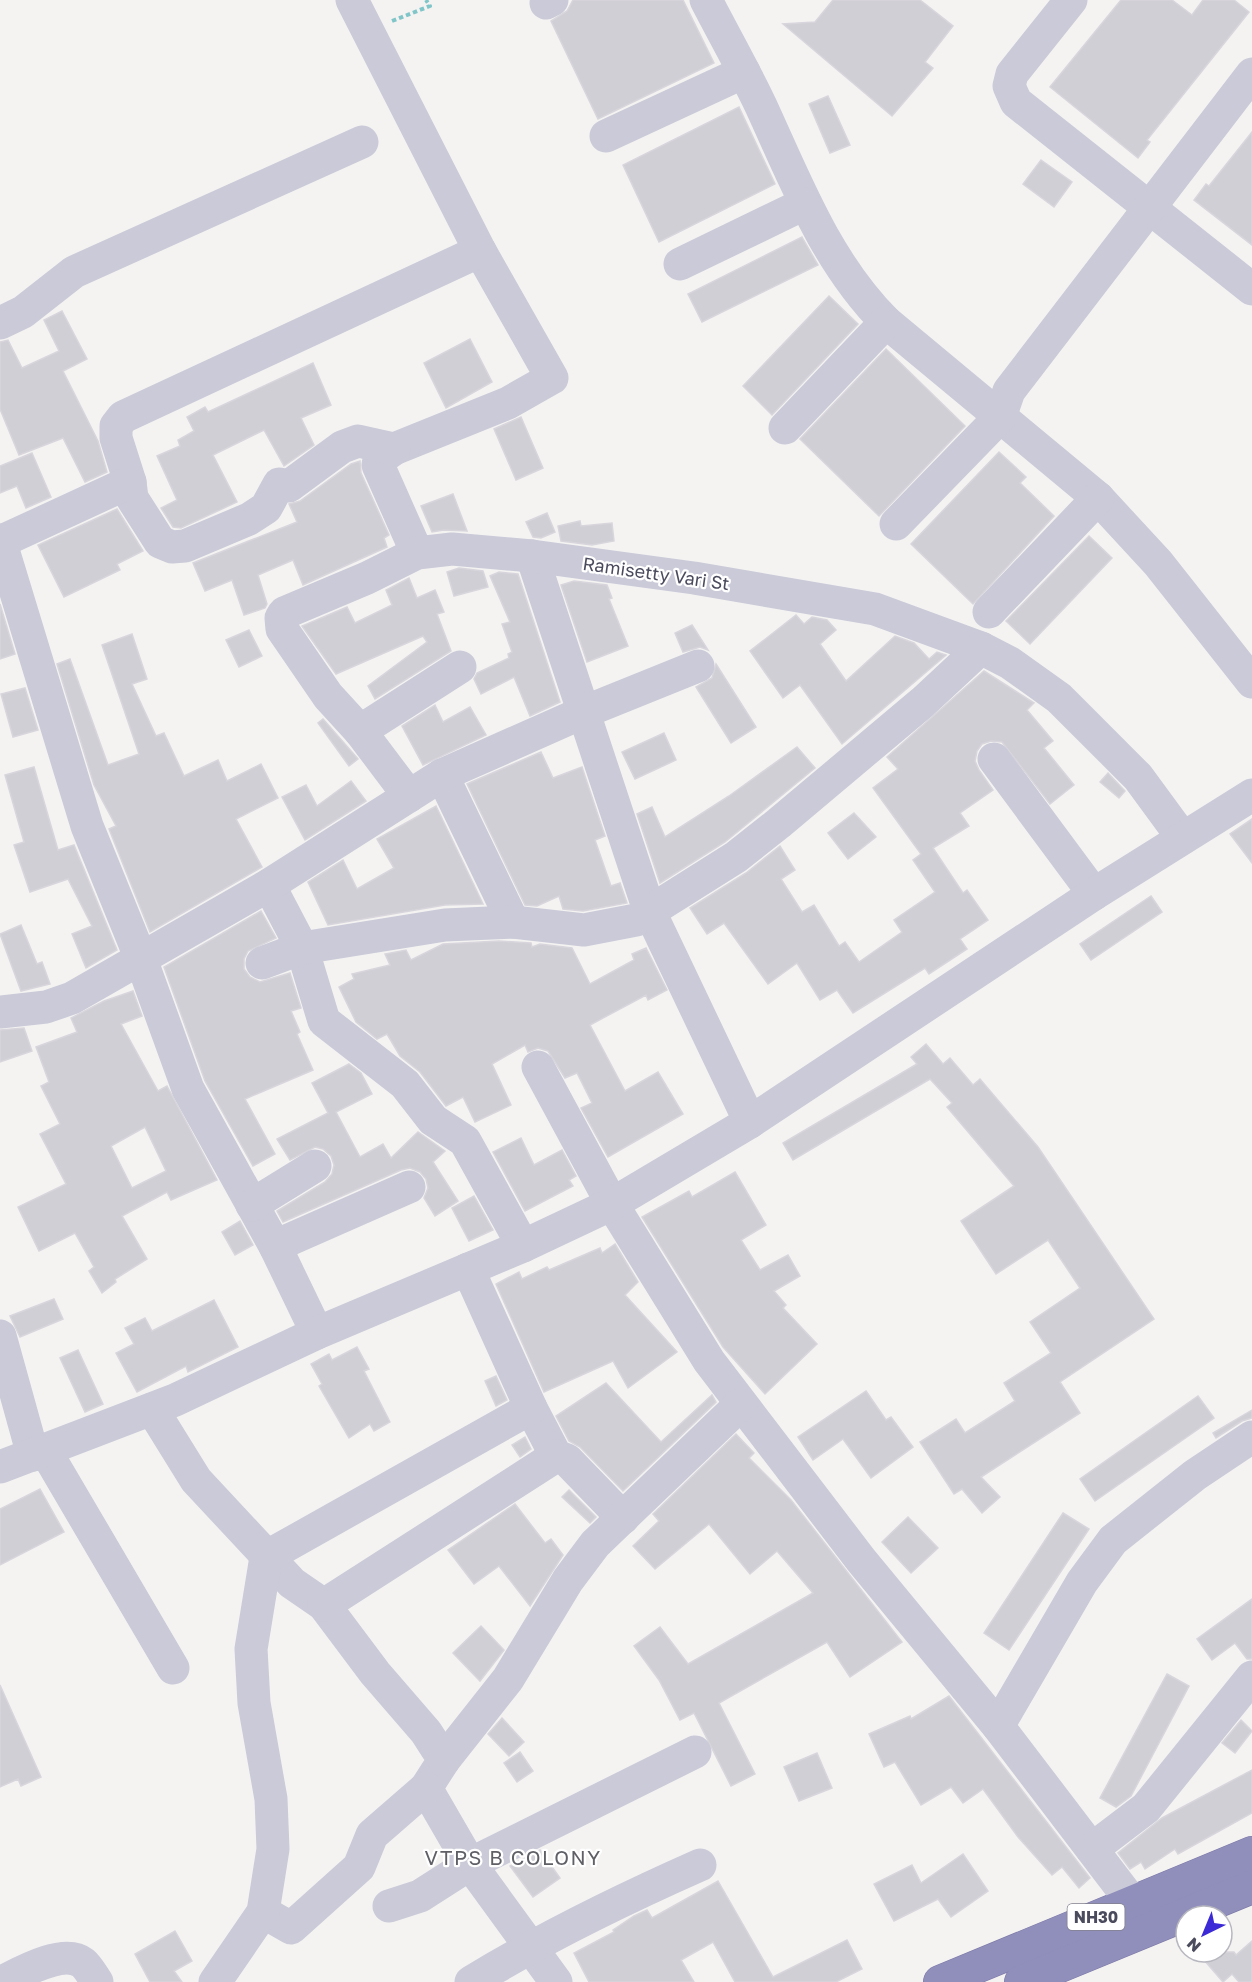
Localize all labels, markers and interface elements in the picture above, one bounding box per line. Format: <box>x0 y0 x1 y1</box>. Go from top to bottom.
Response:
street label: Ramisetty Vari St <box>581 552 731 594</box>
district label: VTPS B COLONY <box>425 1845 602 1869</box>
road number: NH30 <box>1068 1904 1124 1930</box>
north arrow <box>1174 1904 1234 1964</box>
text: N <box>1182 1934 1205 1956</box>

